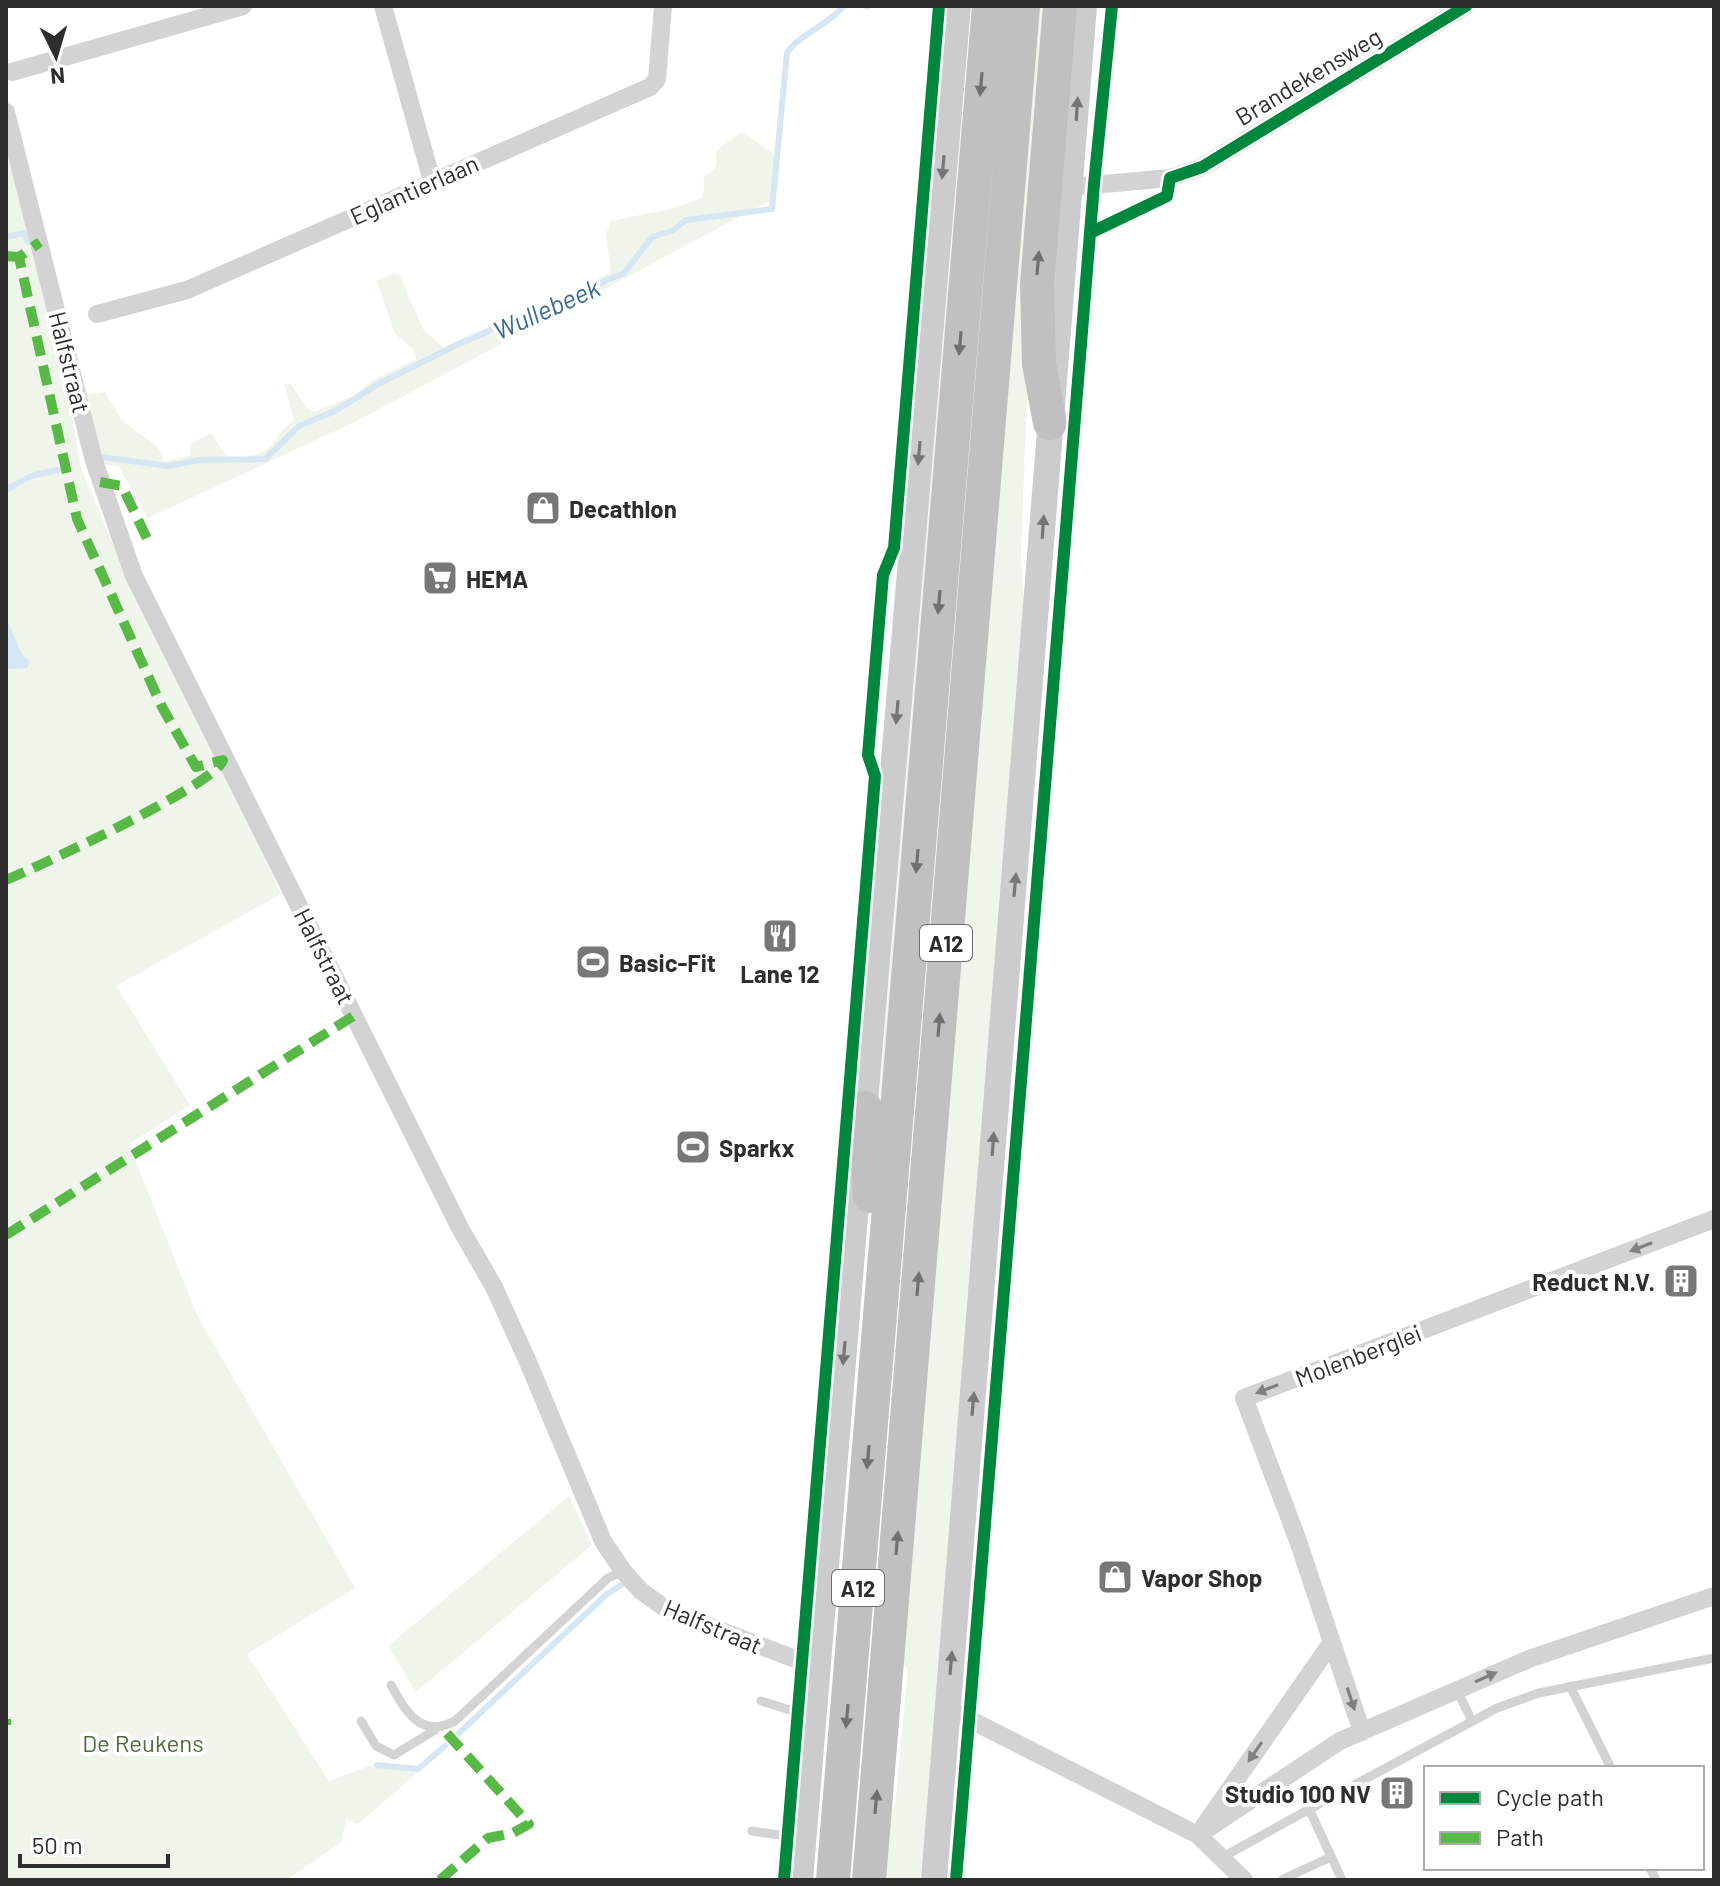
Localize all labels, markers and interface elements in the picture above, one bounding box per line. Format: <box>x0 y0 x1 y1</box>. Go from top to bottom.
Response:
north arrow <box>16 16 96 96</box>
street label: Brandekensweg <box>1230 21 1386 131</box>
text: N <box>49 63 66 91</box>
one-way arrow <box>975 72 988 97</box>
one-way arrow <box>1071 96 1084 121</box>
street label: Eglantierlaan <box>345 148 483 230</box>
one-way arrow <box>936 155 949 180</box>
one-way arrow <box>1032 250 1045 275</box>
water label: Wullebeek <box>488 271 605 345</box>
street label: Halfstraat <box>43 308 97 416</box>
one-way arrow <box>953 331 966 356</box>
one-way arrow <box>912 440 925 465</box>
shop icon: Decathlon <box>524 489 562 527</box>
place label: Decathlon <box>569 494 677 523</box>
one-way arrow <box>1037 514 1050 539</box>
supermarket icon: HEMA <box>421 559 459 597</box>
place label: HEMA <box>466 564 528 593</box>
one-way arrow <box>932 590 945 615</box>
one-way arrow <box>890 700 903 725</box>
one-way arrow <box>911 849 924 874</box>
one-way arrow <box>1008 872 1021 897</box>
street label: Halfstraat <box>289 903 361 1009</box>
restaurant icon: Lane 12 <box>761 917 799 955</box>
road number: A12 <box>920 925 972 961</box>
sports icon: Basic-Fit <box>574 943 612 981</box>
place label: Basic-Fit <box>619 948 716 977</box>
place label: Lane 12 <box>740 959 820 988</box>
one-way arrow <box>933 1012 946 1037</box>
sports icon: Sparkx <box>674 1128 712 1166</box>
one-way arrow <box>987 1131 1000 1156</box>
place label: Sparkx <box>719 1133 795 1162</box>
one-way arrow <box>1629 1241 1653 1254</box>
building icon: Reduct N.V. <box>1662 1262 1700 1300</box>
place label: Reduct N.V. <box>1532 1267 1655 1296</box>
one-way arrow <box>912 1271 925 1296</box>
street label: Molenberglei <box>1291 1318 1425 1392</box>
one-way arrow <box>837 1341 850 1366</box>
one-way arrow <box>1255 1383 1279 1396</box>
one-way arrow <box>967 1391 980 1416</box>
one-way arrow <box>861 1445 874 1470</box>
one-way arrow <box>891 1530 904 1555</box>
shop icon: Vapor Shop <box>1096 1558 1134 1596</box>
place label: Vapor Shop <box>1141 1563 1262 1592</box>
road number: A12 <box>832 1570 884 1606</box>
street label: Halfstraat <box>660 1592 766 1660</box>
one-way arrow <box>945 1650 958 1675</box>
one-way arrow <box>1475 1671 1498 1684</box>
one-way arrow <box>1345 1687 1357 1711</box>
one-way arrow <box>840 1704 853 1729</box>
park label: De Reukens <box>82 1728 204 1757</box>
one-way arrow <box>1248 1742 1263 1763</box>
legend <box>1424 1766 1704 1870</box>
building icon: Studio 100 NV <box>1378 1774 1416 1812</box>
place label: Studio 100 NV <box>1225 1779 1371 1808</box>
text: Cycle path <box>1496 1782 1604 1811</box>
one-way arrow <box>870 1789 883 1814</box>
scale bar <box>20 1818 168 1868</box>
text: Path <box>1496 1822 1544 1851</box>
text: 50 m <box>32 1830 83 1859</box>

